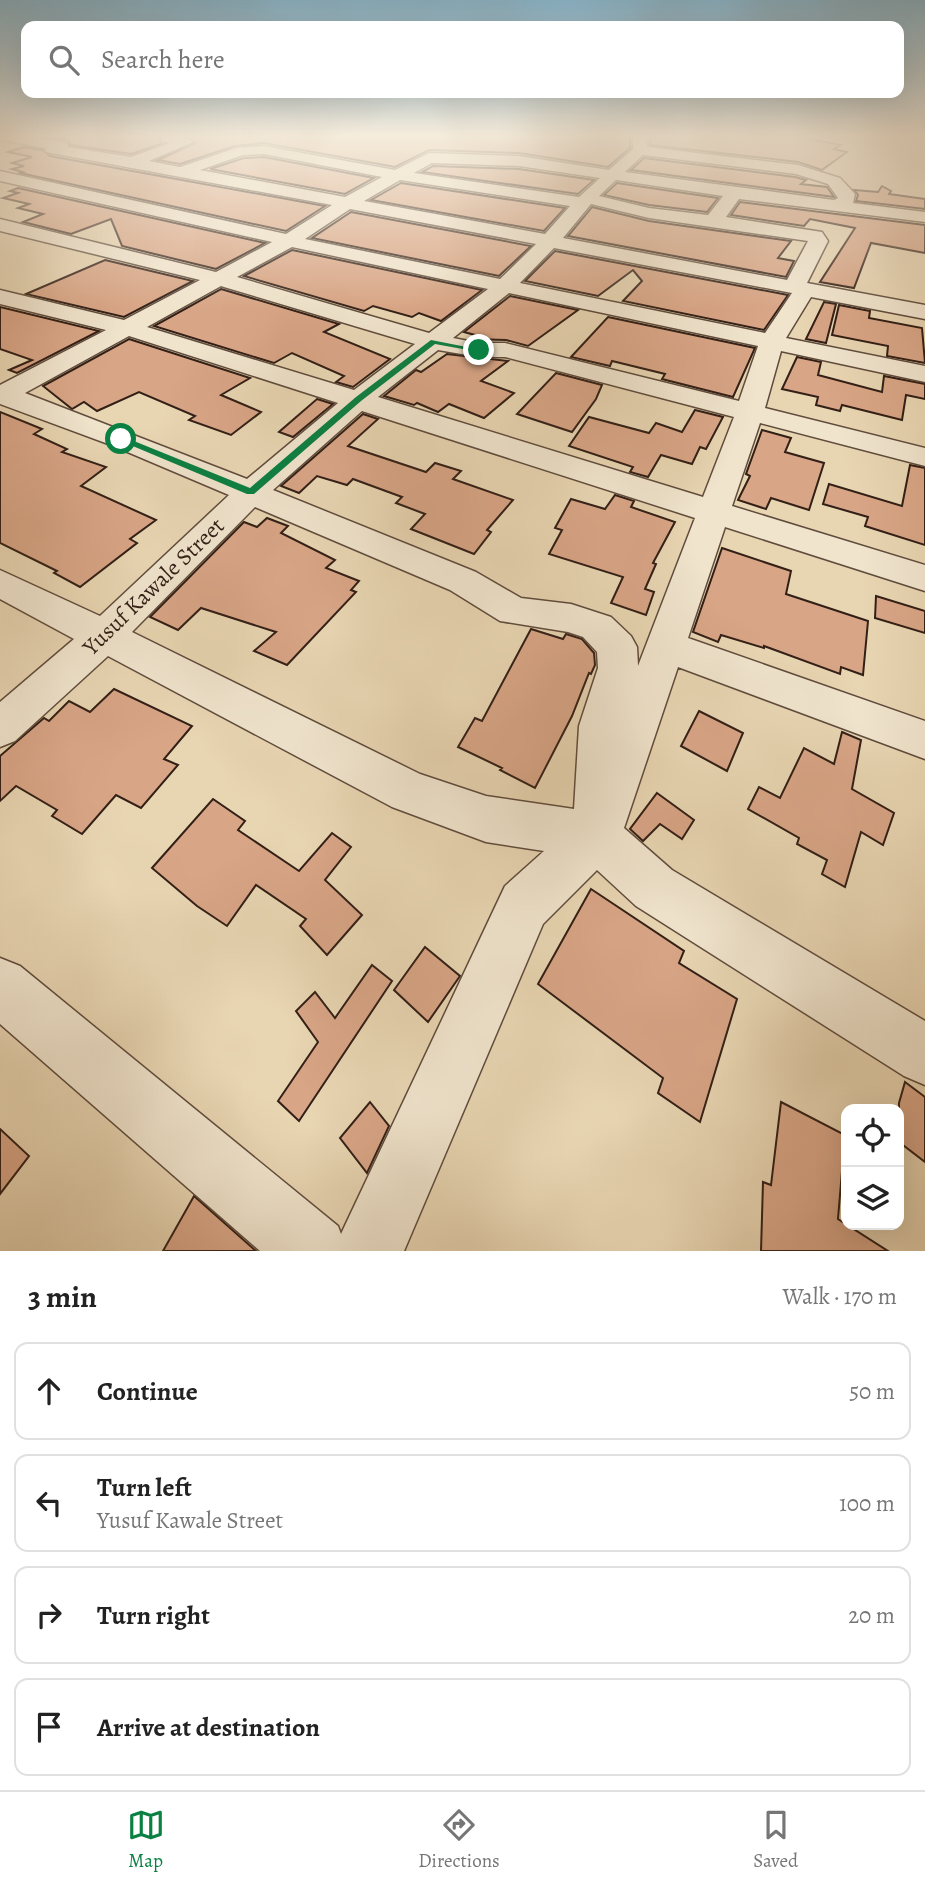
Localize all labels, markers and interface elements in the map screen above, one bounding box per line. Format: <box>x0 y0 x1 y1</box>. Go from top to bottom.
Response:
search box <box>21 21 904 98</box>
icon: search <box>45 41 83 79</box>
text: Search here <box>101 42 225 77</box>
route end <box>463 334 494 365</box>
route start <box>105 423 136 454</box>
street label: Yusuf Kawale Street <box>75 510 231 663</box>
map controls <box>841 1104 904 1230</box>
button: locate <box>841 1104 904 1167</box>
button: layers <box>841 1167 904 1230</box>
text: 3 min <box>28 1277 97 1317</box>
text: Walk · 170 m <box>783 1281 897 1312</box>
icon: ahead <box>30 1372 68 1410</box>
text: Continue <box>97 1374 198 1409</box>
text: 50 m <box>849 1376 895 1407</box>
text: Turn left <box>97 1470 192 1505</box>
icon: left <box>30 1484 68 1522</box>
text: 100 m <box>839 1488 895 1519</box>
text: Yusuf Kawale Street <box>97 1505 283 1536</box>
icon: right <box>30 1596 68 1634</box>
text: Turn right <box>97 1598 210 1633</box>
text: 20 m <box>848 1600 895 1631</box>
icon: arrive <box>30 1708 68 1746</box>
text: Arrive at destination <box>97 1710 320 1745</box>
tab: Map <box>127 1806 165 1874</box>
tab: Directions <box>418 1806 500 1874</box>
tab: Saved <box>753 1806 798 1874</box>

